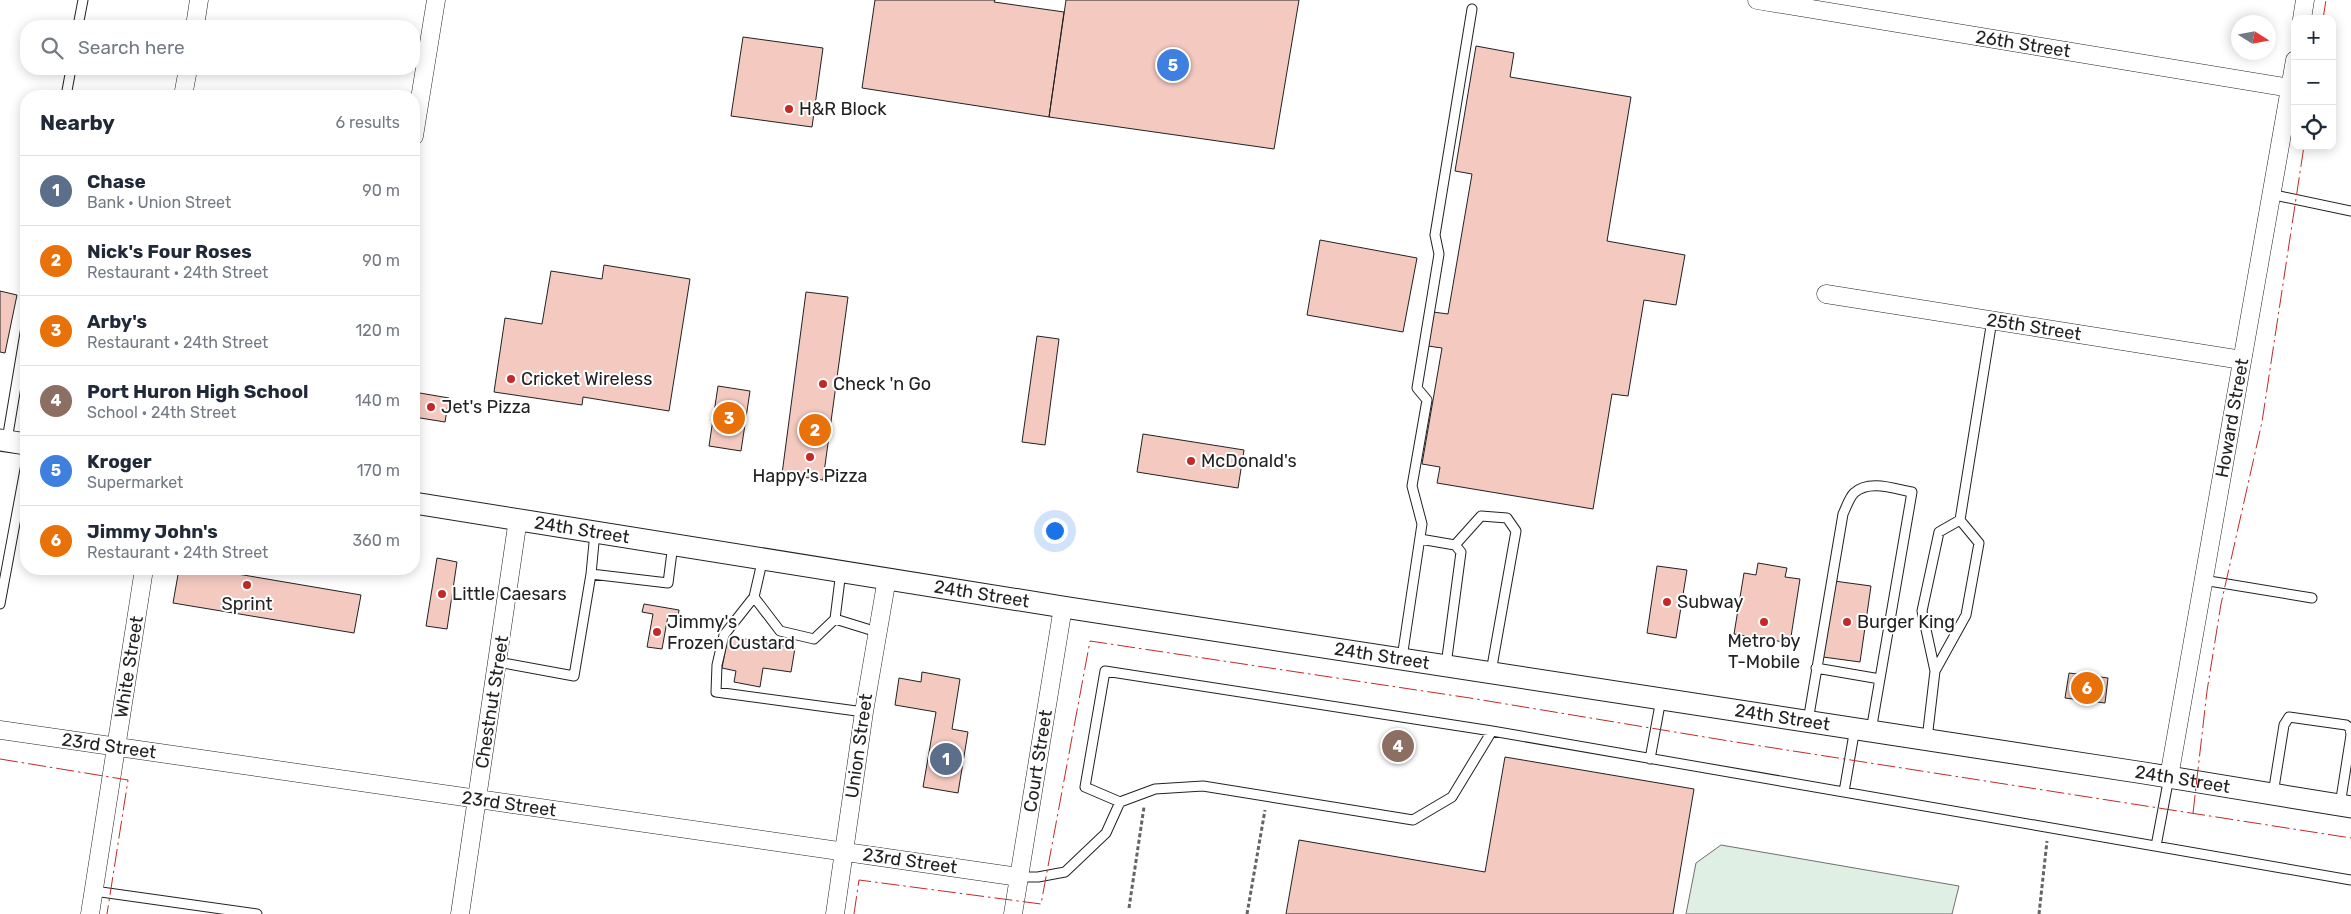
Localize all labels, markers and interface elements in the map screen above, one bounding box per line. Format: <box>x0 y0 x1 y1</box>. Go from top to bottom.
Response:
north arrow <box>2231 15 2276 60</box>
map controls <box>2291 15 2336 150</box>
button: + <box>2291 15 2336 60</box>
search box <box>20 20 420 75</box>
street label: 26th Street <box>1974 26 2072 62</box>
icon: search <box>38 34 66 62</box>
text: Search here <box>78 36 185 59</box>
pin: 5 <box>1157 46 1189 84</box>
button: − <box>2291 60 2336 105</box>
place label: H&R Block <box>799 98 887 120</box>
marker: H&R Block <box>783 103 795 115</box>
button: locate <box>2291 105 2336 150</box>
text: Nearby <box>40 110 115 135</box>
text: 6 results <box>335 113 400 132</box>
text: Chase <box>87 170 146 193</box>
text: 1 <box>52 181 60 200</box>
text: 90 m <box>362 181 400 200</box>
text: Bank · Union Street <box>87 193 231 212</box>
text: Nick's Four Roses <box>87 240 252 263</box>
text: 2 <box>51 251 61 270</box>
text: 90 m <box>362 251 400 270</box>
text: Restaurant · 24th Street <box>87 263 268 282</box>
street label: 25th Street <box>1985 309 2083 345</box>
text: Arby's <box>87 310 147 333</box>
text: 3 <box>51 321 61 340</box>
text: 120 m <box>355 321 400 340</box>
text: Restaurant · 24th Street <box>87 333 268 352</box>
street label: Howard Street <box>2211 357 2253 479</box>
place label: Cricket Wireless <box>521 368 652 390</box>
marker: Cricket Wireless <box>505 373 517 385</box>
place label: Check 'n Go <box>833 373 931 395</box>
marker: Check 'n Go <box>817 378 829 390</box>
text: Port Huron High School <box>87 380 308 403</box>
text: 4 <box>51 391 61 410</box>
text: 140 m <box>355 391 400 410</box>
place label: Jet's Pizza <box>441 396 531 418</box>
pin: 3 <box>713 399 745 437</box>
marker: Jet's Pizza <box>425 401 437 413</box>
text: School · 24th Street <box>87 403 236 422</box>
pin: 2 <box>799 411 831 449</box>
text: Kroger <box>87 450 152 473</box>
place label: McDonald's <box>1201 450 1297 472</box>
marker: Happy's Pizza <box>804 451 816 463</box>
marker: McDonald's <box>1185 455 1197 467</box>
text: 5 <box>51 461 61 480</box>
text: 170 m <box>357 461 400 480</box>
place label: Happy's Pizza <box>752 465 868 487</box>
text: Supermarket <box>87 473 183 492</box>
street label: 24th Street <box>533 511 631 548</box>
your location <box>1042 518 1068 544</box>
text: Jimmy John's <box>87 520 218 543</box>
text: 6 <box>51 531 61 550</box>
text: 360 m <box>352 531 400 550</box>
text: Restaurant · 24th Street <box>87 543 268 562</box>
street label: 24th Street <box>933 576 1031 612</box>
marker: Sprint <box>241 579 253 591</box>
place label: Little Caesars <box>452 583 567 605</box>
marker: Little Caesars <box>436 588 448 600</box>
place label: Subway <box>1677 591 1743 613</box>
place label: Sprint <box>222 593 272 615</box>
marker: Subway <box>1661 596 1673 608</box>
place label: Jimmy's Frozen Custard <box>667 611 795 654</box>
place label: Burger King <box>1857 611 1955 633</box>
street label: White Street <box>110 614 148 720</box>
marker: Metro by T-Mobile <box>1758 616 1770 628</box>
marker: Burger King <box>1841 616 1853 628</box>
marker: Jimmy's Frozen Custard <box>651 626 663 638</box>
place label: Metro by T-Mobile <box>1727 630 1801 673</box>
street label: Chestnut Street <box>471 634 513 770</box>
street label: 24th Street <box>1333 638 1431 674</box>
pin: 6 <box>2071 669 2103 707</box>
street label: Union Street <box>841 692 877 800</box>
street label: 24th Street <box>1733 699 1831 736</box>
street label: Court Street <box>1019 708 1057 814</box>
pin: 4 <box>1382 727 1414 765</box>
street label: 23rd Street <box>60 728 158 764</box>
pin: 1 <box>930 740 962 778</box>
street label: 24th Street <box>2133 761 2232 798</box>
street label: 23rd Street <box>460 786 558 822</box>
street label: 23rd Street <box>861 843 959 879</box>

